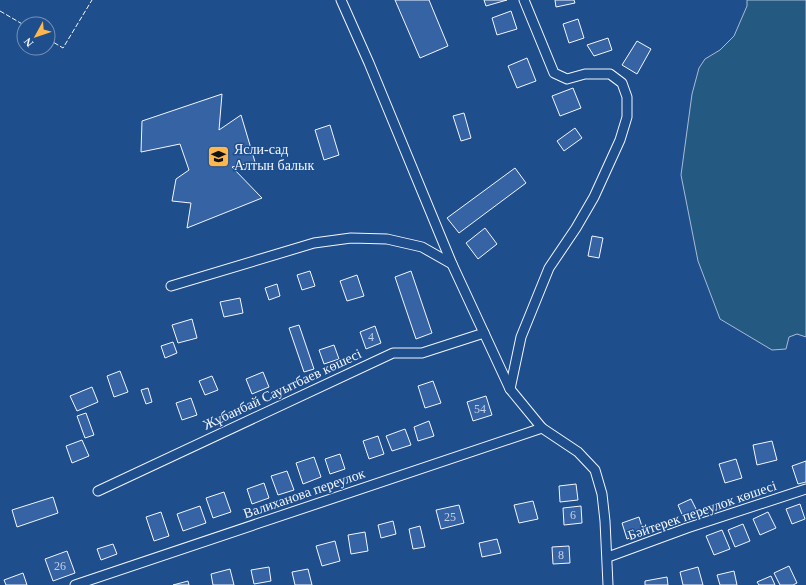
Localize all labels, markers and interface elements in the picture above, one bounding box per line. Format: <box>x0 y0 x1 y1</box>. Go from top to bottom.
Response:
north arrow <box>16 16 56 56</box>
text: N <box>21 35 35 49</box>
place label: Ясли-сад Алтын балык <box>234 142 314 173</box>
school or university icon: Ясли-сад Алтын балык <box>206 144 232 170</box>
house number: 4 <box>368 330 374 344</box>
street label: Жұбанбай Сауытбаев көшесі <box>201 346 364 433</box>
house number: 54 <box>474 402 486 416</box>
street label: Валиханова переулок <box>241 466 367 521</box>
street label: Бәйтерек переулок көшесі <box>626 478 778 543</box>
house number: 6 <box>570 508 576 522</box>
house number: 25 <box>444 510 456 524</box>
house number: 8 <box>558 548 564 562</box>
house number: 26 <box>54 559 66 573</box>

